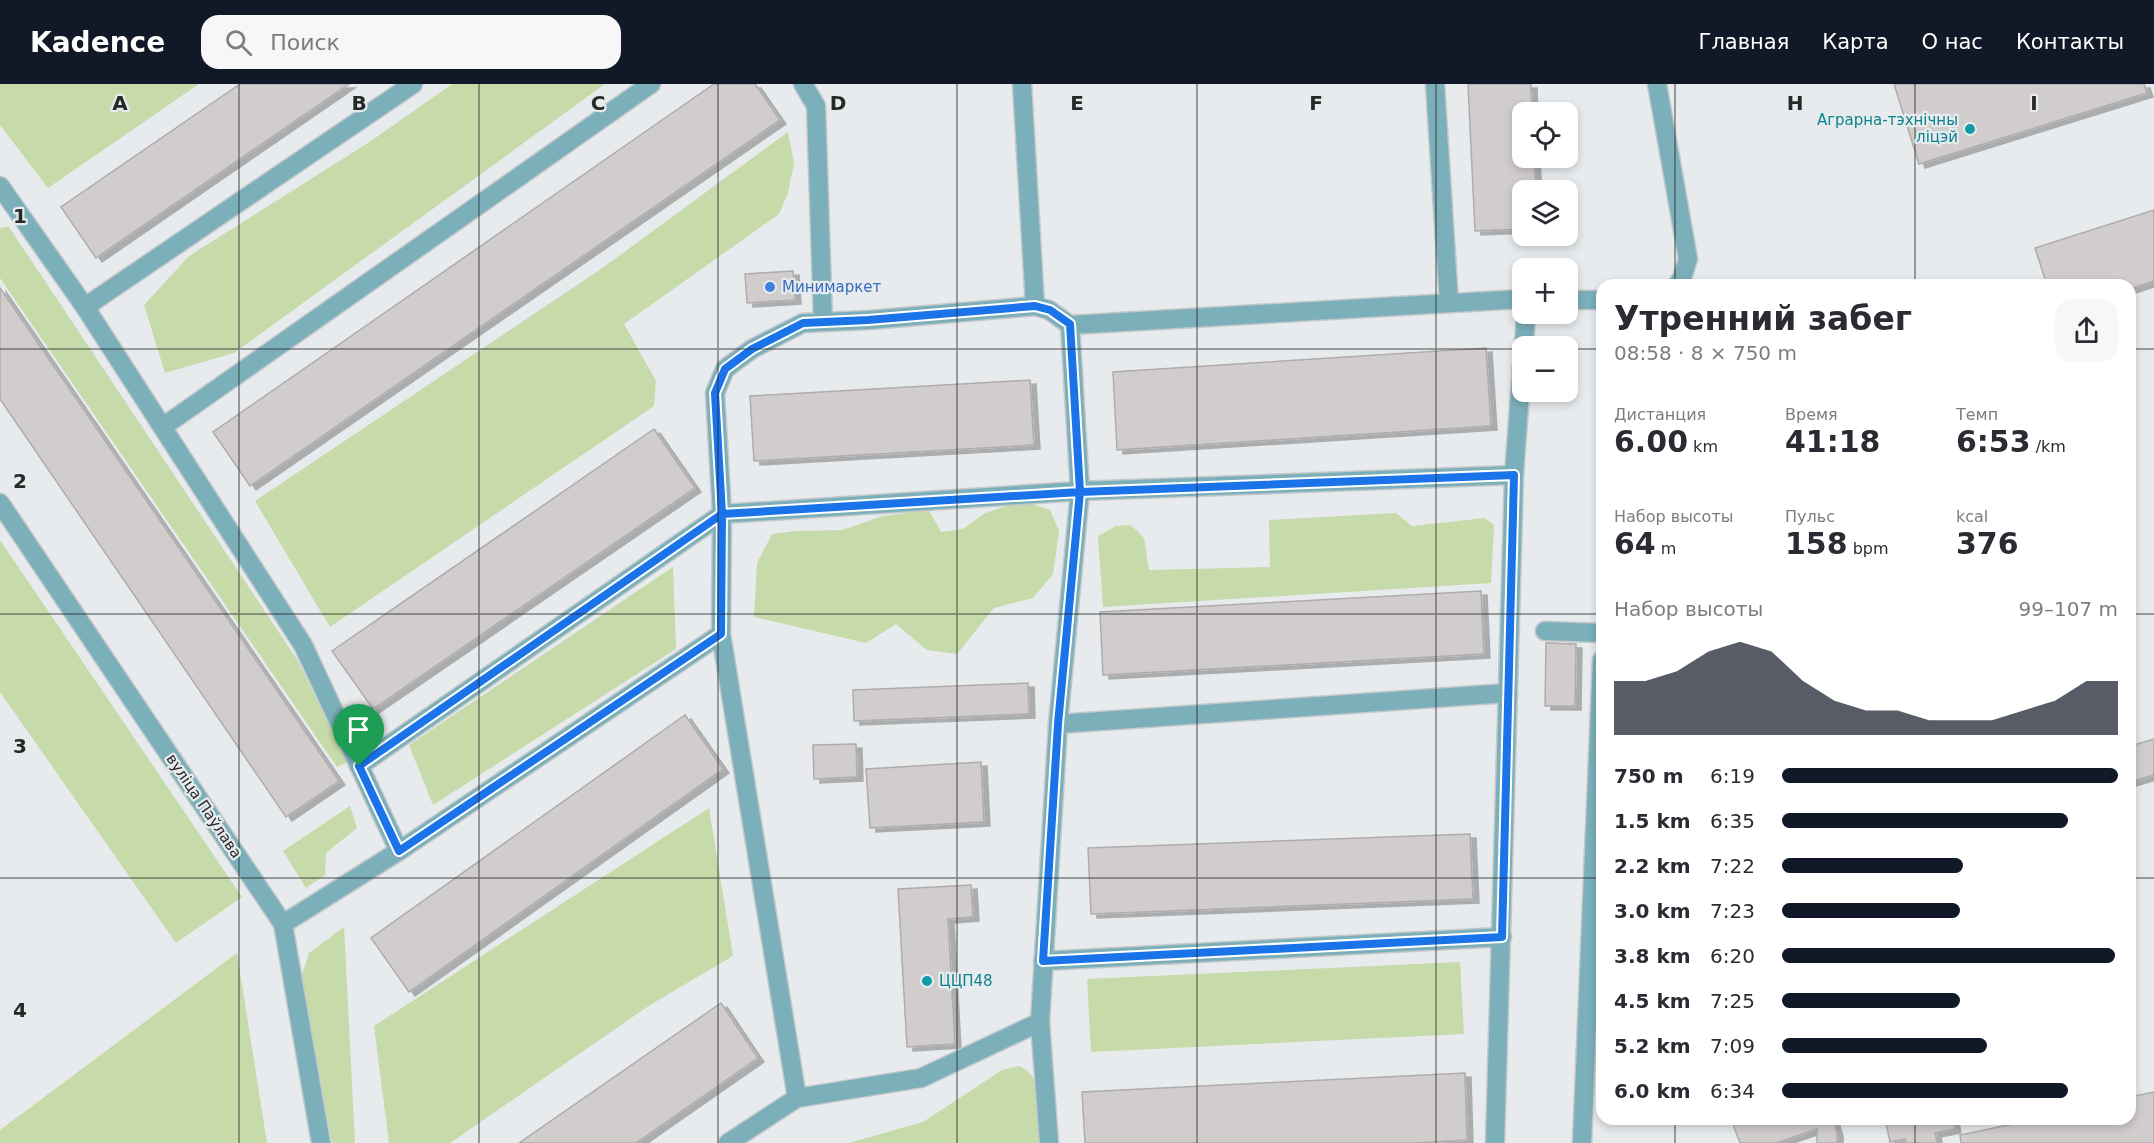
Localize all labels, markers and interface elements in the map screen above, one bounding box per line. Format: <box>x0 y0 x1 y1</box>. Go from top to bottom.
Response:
search box <box>201 15 621 69</box>
text: Kadence <box>30 26 165 59</box>
icon: search <box>222 26 255 59</box>
text: Поиск <box>270 30 340 55</box>
text: Главная <box>1699 30 1789 54</box>
text: Карта <box>1822 30 1889 54</box>
text: О нас <box>1922 30 1983 54</box>
text: Контакты <box>2016 30 2124 54</box>
text: A <box>112 91 128 115</box>
text: B <box>351 91 367 115</box>
text: C <box>591 91 605 115</box>
text: D <box>830 91 846 115</box>
text: E <box>1070 91 1084 115</box>
text: F <box>1309 91 1323 115</box>
text: H <box>1787 91 1803 115</box>
text: I <box>2030 91 2038 115</box>
map controls <box>1512 102 1578 402</box>
button: locate <box>1512 102 1578 168</box>
place label: Аграрна-тэхнічны ліцэй <box>1817 111 1958 146</box>
marker: Аграрна-тэхнічны ліцэй <box>1963 122 1977 136</box>
button: layers <box>1512 180 1578 246</box>
text: 1 <box>13 204 27 228</box>
button: + <box>1512 258 1578 324</box>
place label: Минимаркет <box>782 278 882 296</box>
marker: Минимаркет <box>763 280 777 294</box>
text: Утренний забег <box>1614 299 1912 338</box>
button: share <box>2055 299 2118 362</box>
button: − <box>1512 336 1578 402</box>
text: 08:58 · 8 × 750 m <box>1614 341 1797 365</box>
text: Дистанция <box>1614 405 1706 424</box>
text: Время <box>1785 405 1838 424</box>
text: Темп <box>1956 405 1998 424</box>
text: 6.00 <box>1614 424 1688 459</box>
text: 41:18 <box>1785 424 1881 459</box>
text: 6:53 <box>1956 424 2031 459</box>
text: km <box>1688 437 1718 456</box>
text: /km <box>2031 437 2066 456</box>
text: 2 <box>13 469 27 493</box>
text: Набор высоты <box>1614 507 1733 526</box>
text: Пульс <box>1785 507 1835 526</box>
text: kcal <box>1956 507 1988 526</box>
text: 64 <box>1614 526 1656 561</box>
text: 158 <box>1785 526 1848 561</box>
text: 376 <box>1956 526 2019 561</box>
text: m <box>1656 539 1676 558</box>
text: bpm <box>1848 539 1889 558</box>
text: Набор высоты <box>1614 597 1763 621</box>
text: 99–107 m <box>2019 597 2118 621</box>
pin <box>333 704 384 766</box>
icon: arrive <box>342 713 375 746</box>
text: 3 <box>13 734 27 758</box>
street label: вуліца Паўлава <box>162 750 246 862</box>
text: 750 m <box>1614 764 1684 788</box>
text: 6:19 <box>1710 764 1755 788</box>
text: 1.5 km <box>1614 809 1691 833</box>
text: 6:35 <box>1710 809 1755 833</box>
text: 2.2 km <box>1614 854 1691 878</box>
text: 7:22 <box>1710 854 1755 878</box>
text: 3.0 km <box>1614 899 1691 923</box>
text: 7:23 <box>1710 899 1755 923</box>
text: 3.8 km <box>1614 944 1691 968</box>
text: 6:20 <box>1710 944 1755 968</box>
place label: ЦЦП48 <box>939 972 993 990</box>
marker: ЦЦП48 <box>920 974 934 988</box>
text: 4.5 km <box>1614 989 1691 1013</box>
text: 7:25 <box>1710 989 1755 1013</box>
text: 4 <box>13 998 27 1022</box>
text: 5.2 km <box>1614 1034 1691 1058</box>
text: 7:09 <box>1710 1034 1755 1058</box>
text: 6.0 km <box>1614 1079 1691 1103</box>
text: 6:34 <box>1710 1079 1755 1103</box>

